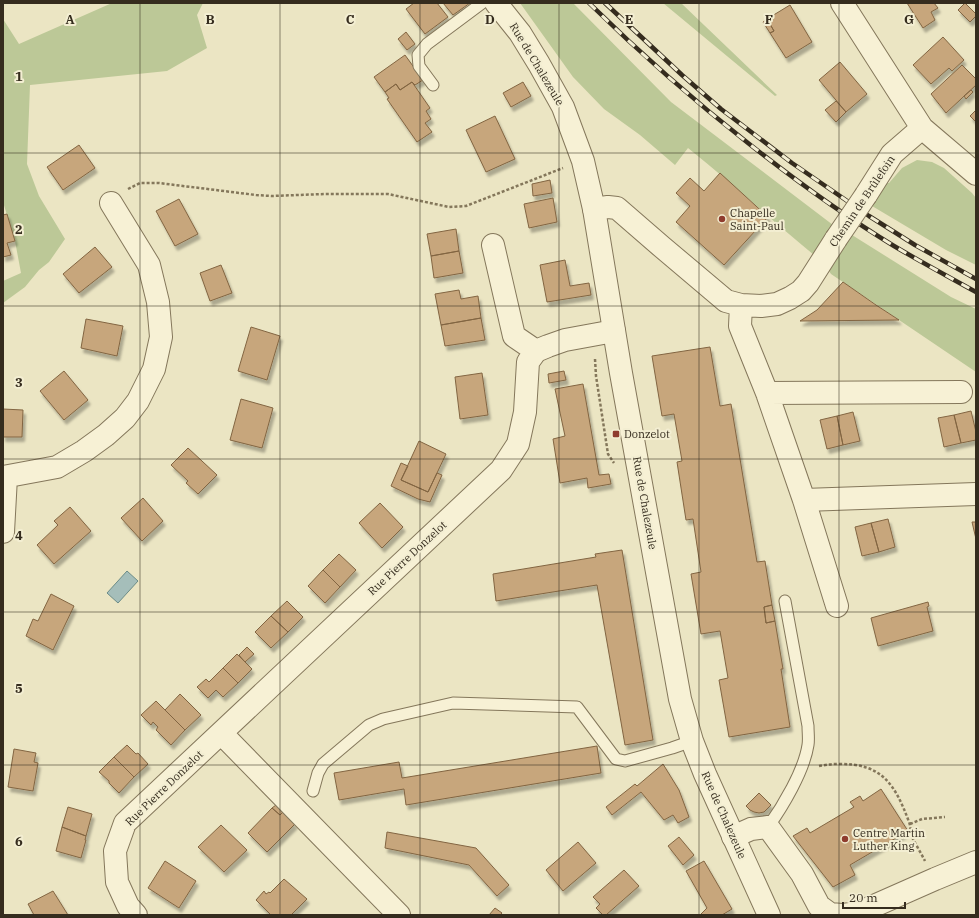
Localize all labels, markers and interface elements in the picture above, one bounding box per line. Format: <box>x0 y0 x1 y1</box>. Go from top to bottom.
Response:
text: A <box>65 11 75 28</box>
text: B <box>205 11 215 28</box>
text: C <box>346 11 355 28</box>
text: D <box>485 11 495 28</box>
text: E <box>625 11 633 28</box>
text: F <box>765 11 773 28</box>
text: G <box>904 11 914 28</box>
street label: Rue de Chalezeule <box>507 20 567 108</box>
text: 1 <box>15 68 23 85</box>
street label: Chemin de Brûlefoin <box>826 153 898 249</box>
place label: Chapelle Saint-Paul <box>730 206 784 233</box>
marker: Chapelle Saint-Paul <box>717 214 727 224</box>
text: 2 <box>15 221 23 238</box>
text: 3 <box>15 374 23 391</box>
place label: Donzelot <box>624 427 670 441</box>
marker: Donzelot <box>611 429 621 439</box>
street label: Rue de Chalezeule <box>630 455 660 551</box>
street label: Rue Pierre Donzelot <box>365 518 449 598</box>
text: 4 <box>15 527 23 544</box>
text: 5 <box>15 680 23 697</box>
street label: Rue Pierre Donzelot <box>122 747 206 829</box>
street label: Rue de Chalezeule <box>698 769 750 861</box>
place label: Centre Martin Luther King <box>853 826 925 853</box>
text: 6 <box>15 833 23 850</box>
marker: Centre Martin Luther King <box>840 834 850 844</box>
scale bar <box>843 884 905 910</box>
text: 20 m <box>849 890 878 905</box>

